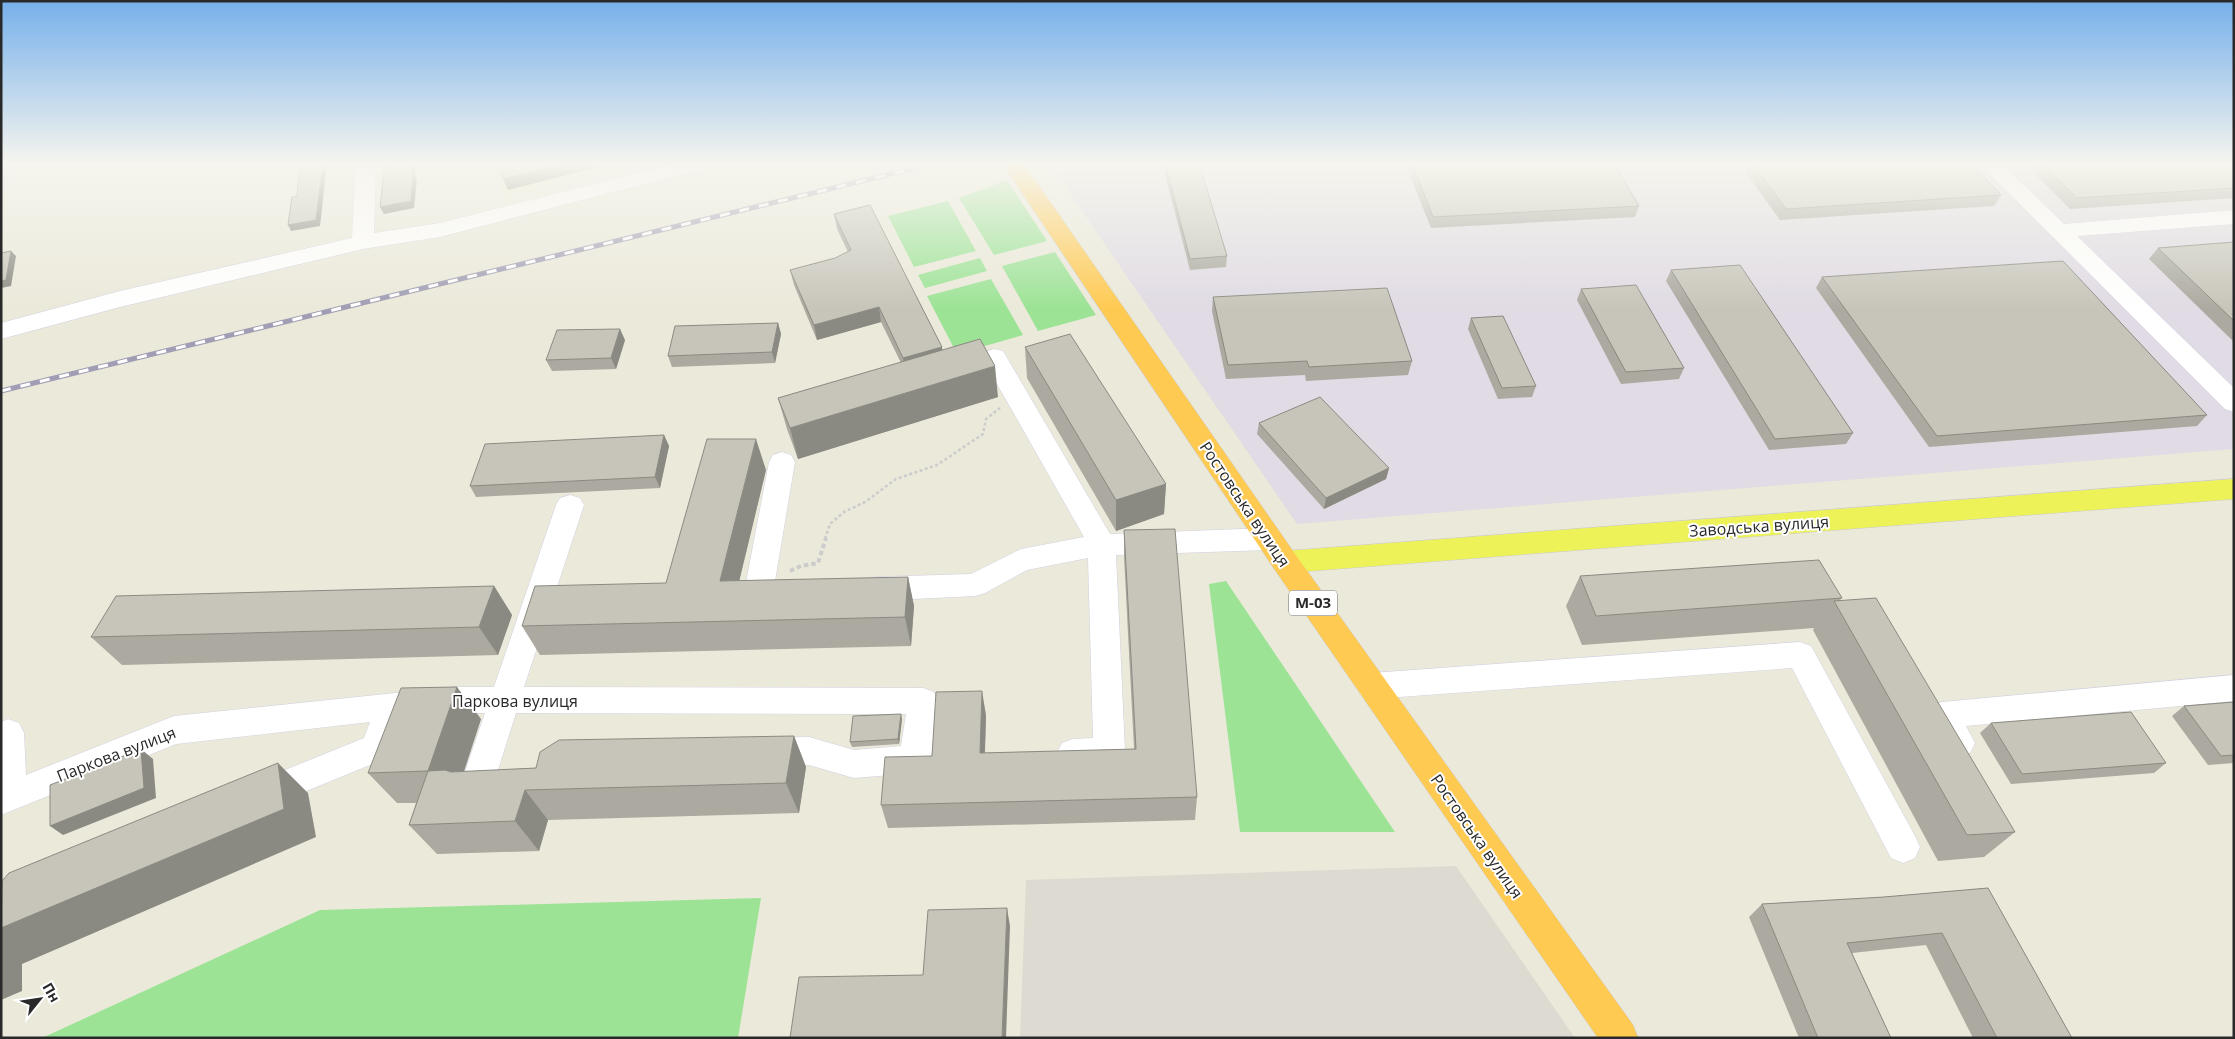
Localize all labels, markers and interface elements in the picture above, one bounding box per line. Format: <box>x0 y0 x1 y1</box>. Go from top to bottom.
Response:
street label: Ростовська вулиця <box>1195 437 1295 571</box>
street label: Заводська вулиця <box>1688 510 1830 542</box>
road number: М-03 <box>1289 590 1337 616</box>
street label: Паркова вулиця <box>452 690 578 712</box>
street label: Паркова вулиця <box>53 721 179 787</box>
street label: Ростовська вулиця <box>1426 769 1528 903</box>
north arrow <box>15 974 65 1024</box>
text: Пн <box>39 979 65 1006</box>

